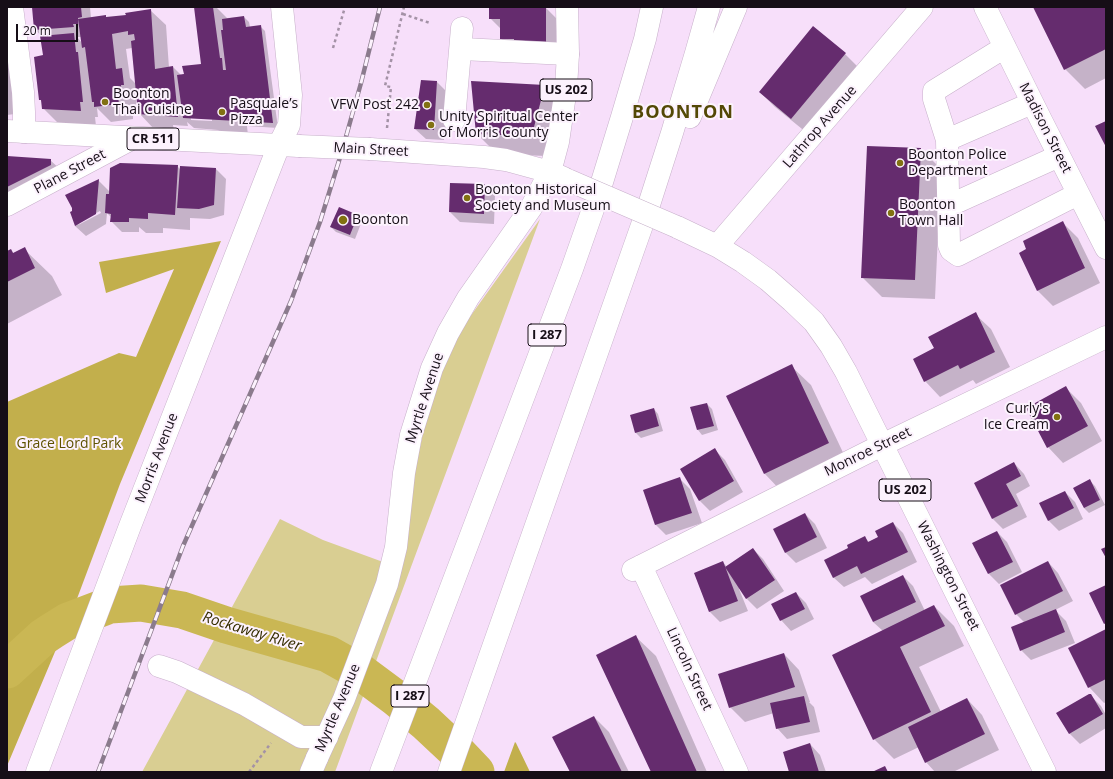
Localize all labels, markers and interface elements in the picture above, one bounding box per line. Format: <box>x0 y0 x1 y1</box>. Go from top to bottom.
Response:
scale bar <box>18 16 80 42</box>
text: 20 m <box>23 22 51 39</box>
road number: US 202 <box>540 79 592 101</box>
street label: Madison Street <box>1015 80 1075 176</box>
street label: Lathrop Avenue <box>780 82 860 172</box>
place label: Boonton Thai Cuisine <box>113 86 192 118</box>
place label: Pasquale’s Pizza <box>230 96 298 128</box>
marker: Boonton Thai Cuisine <box>100 97 110 107</box>
place label: VFW Post 242 <box>331 97 419 113</box>
marker: VFW Post 242 <box>422 100 432 110</box>
district label: BOONTON <box>632 102 734 124</box>
marker: Pasquale’s Pizza <box>217 107 227 117</box>
place label: Unity Spiritual Center of Morris County <box>439 109 578 142</box>
marker: Unity Spiritual Center of Morris County <box>426 120 436 130</box>
road number: CR 511 <box>127 128 179 150</box>
street label: Main Street <box>333 140 409 160</box>
street label: Plane Street <box>31 146 109 198</box>
place label: Boonton Police Department <box>908 147 1007 180</box>
marker: Boonton Police Department <box>895 158 905 168</box>
place label: Boonton Historical Society and Museum <box>475 182 611 214</box>
marker: Boonton Historical Society and Museum <box>462 193 472 203</box>
place label: Boonton Town Hall <box>899 197 963 230</box>
marker: Boonton Town Hall <box>886 208 896 218</box>
place label: Boonton <box>352 212 408 228</box>
marker: Boonton <box>337 214 349 226</box>
road number: I 287 <box>528 324 566 346</box>
street label: Myrtle Avenue <box>402 351 448 445</box>
place label: Curly's Ice Cream <box>984 401 1049 434</box>
street label: Morris Avenue <box>132 411 182 505</box>
marker: Curly's Ice Cream <box>1052 412 1062 422</box>
street label: Monroe Street <box>822 424 914 480</box>
park label: Grace Lord Park <box>17 436 121 452</box>
road number: US 202 <box>879 479 931 501</box>
street label: Washington Street <box>913 519 983 633</box>
water label: Rockaway River <box>200 608 304 656</box>
street label: Lincoln Street <box>662 625 716 713</box>
street label: Myrtle Avenue <box>312 661 364 755</box>
road number: I 287 <box>391 685 429 707</box>

